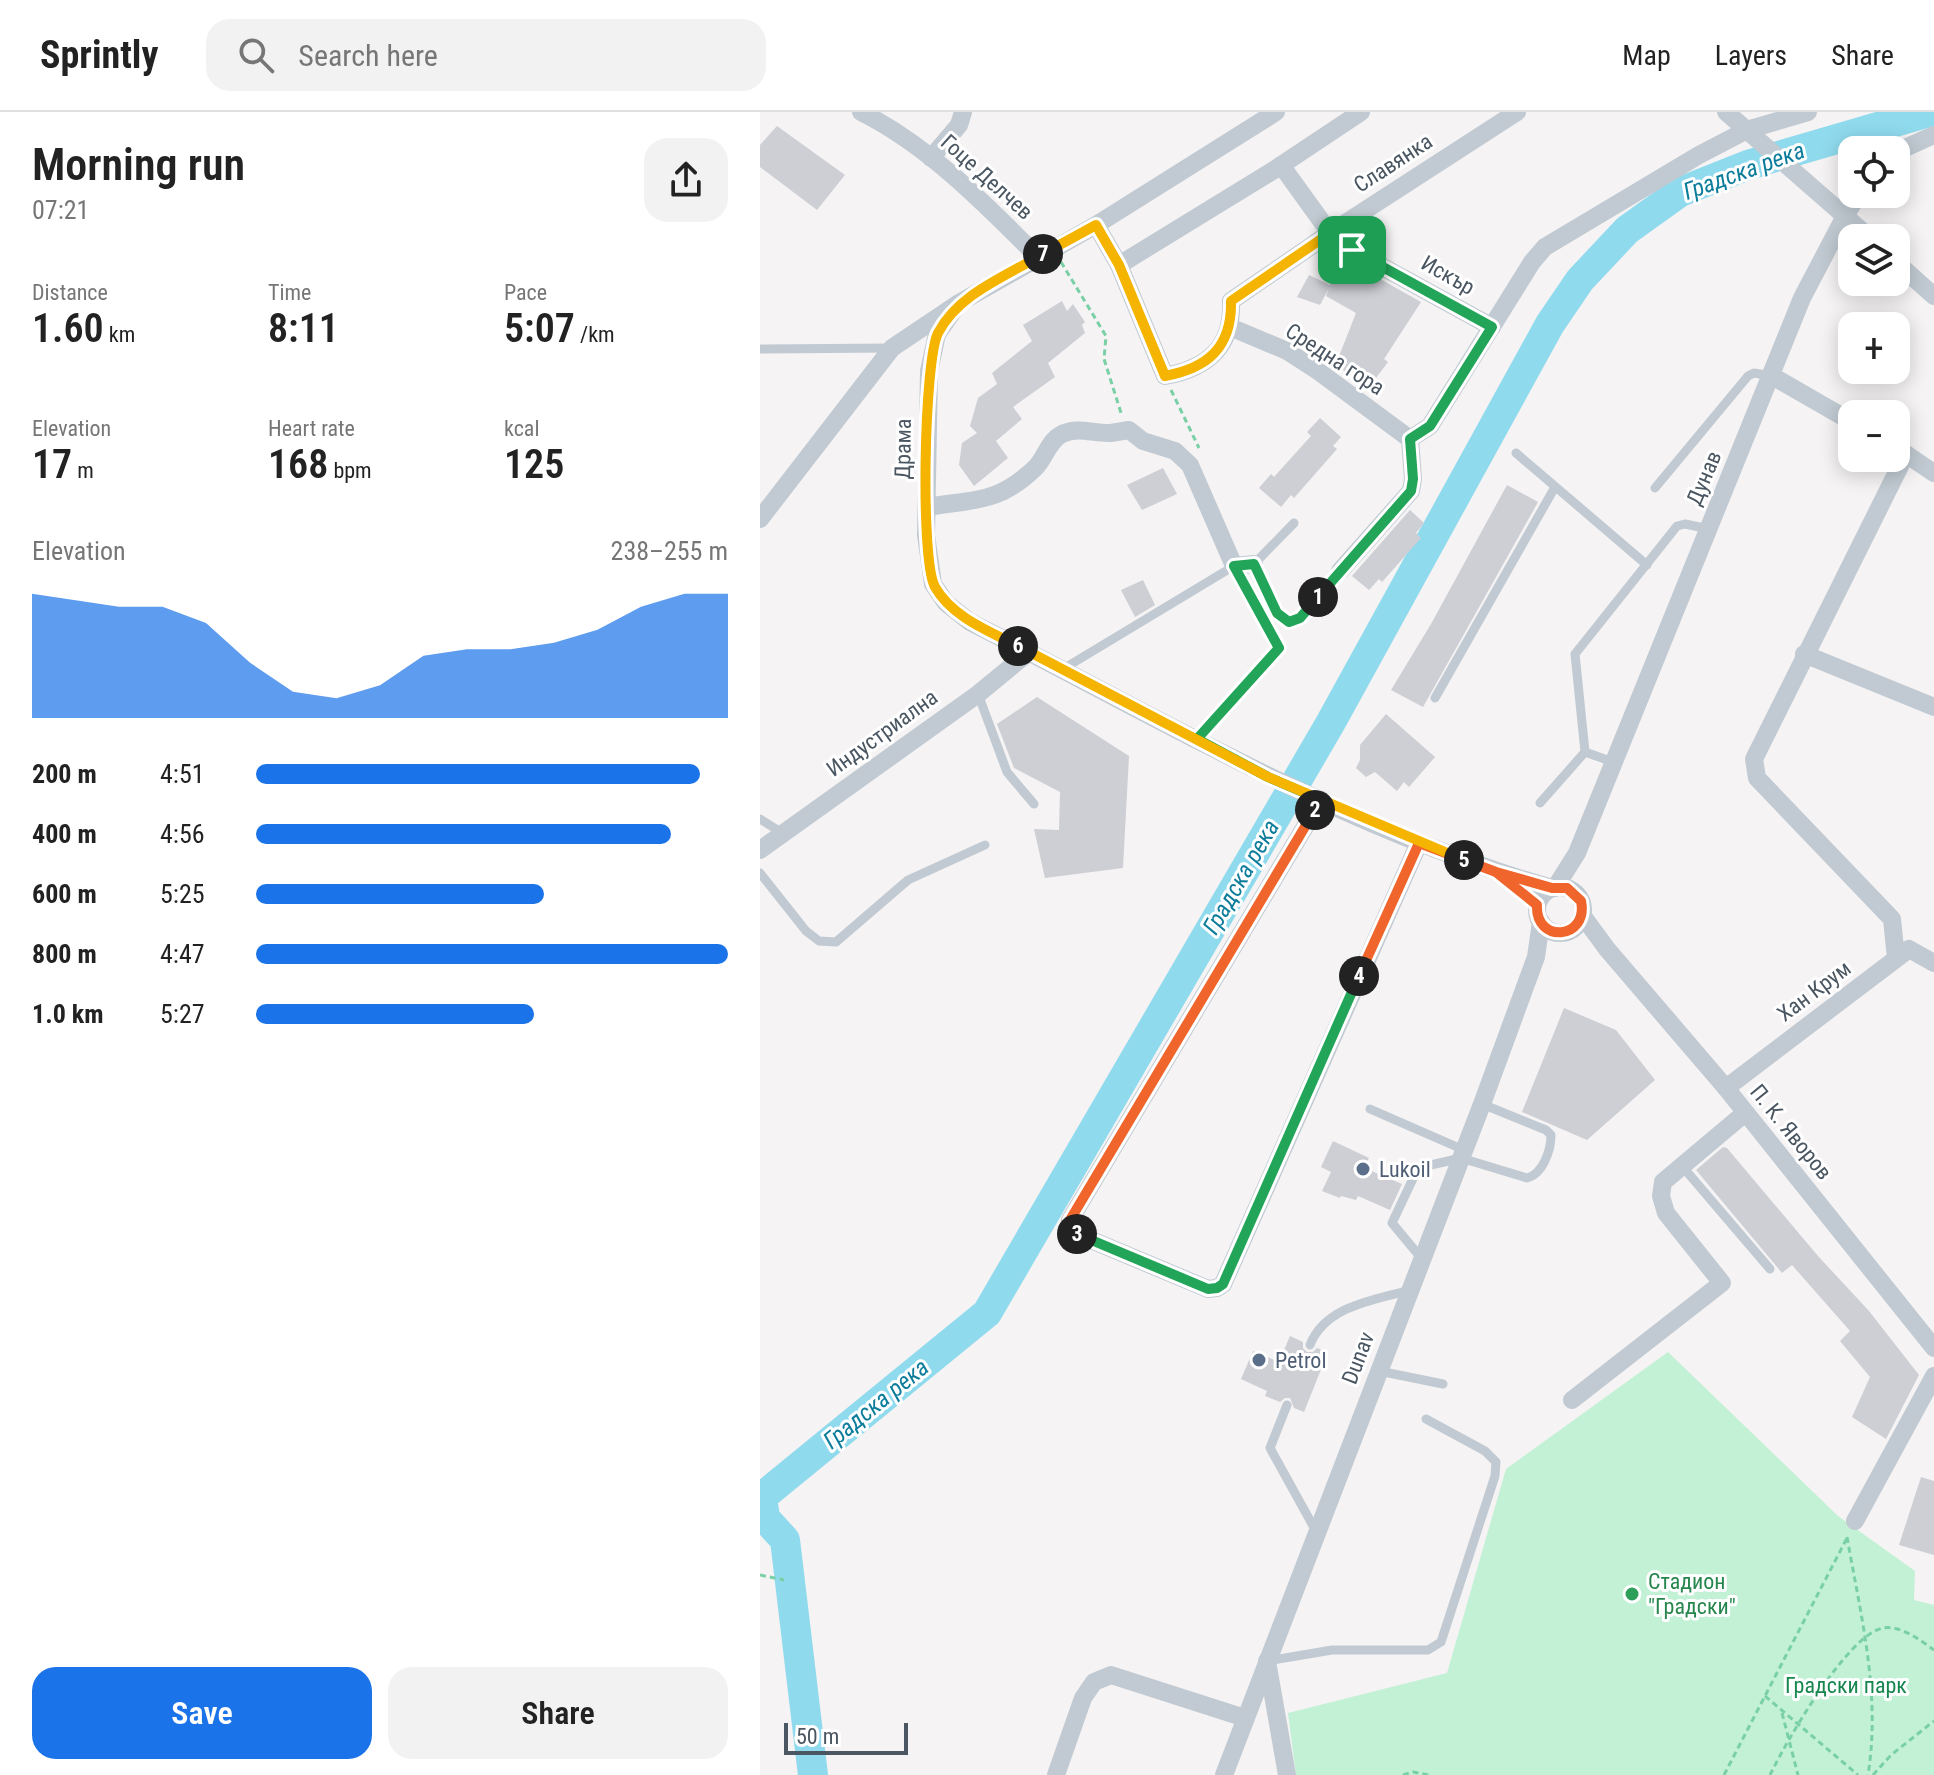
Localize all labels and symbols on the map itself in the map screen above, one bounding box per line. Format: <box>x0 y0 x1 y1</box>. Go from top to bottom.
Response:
street label: Славянка <box>1349 128 1437 198</box>
street label: Гоце Делчев <box>936 129 1038 225</box>
water label: Градска река <box>1679 136 1809 206</box>
pin <box>1318 216 1386 284</box>
pin: 7 <box>1023 234 1063 274</box>
street label: Искър <box>1417 250 1479 300</box>
street label: Средна гора <box>1281 318 1389 400</box>
street label: Драма <box>890 418 916 480</box>
street label: Дунав <box>1681 447 1727 509</box>
pin: 1 <box>1298 577 1338 617</box>
pin: 6 <box>998 626 1038 666</box>
street label: Индустриална <box>822 684 942 782</box>
pin: 2 <box>1295 790 1335 830</box>
water label: Градска река <box>1197 815 1285 939</box>
pin: 5 <box>1444 840 1484 880</box>
street label: Хан Крум <box>1772 955 1856 1027</box>
pin: 4 <box>1339 956 1379 996</box>
street label: П. К. Яворов <box>1745 1079 1837 1185</box>
place label: Lukoil <box>1379 1157 1431 1182</box>
marker: Lukoil <box>1354 1160 1372 1178</box>
pin: 3 <box>1057 1214 1097 1254</box>
street label: Dunav <box>1337 1328 1379 1388</box>
place label: Petrol <box>1275 1348 1326 1373</box>
marker: Petrol <box>1250 1351 1268 1369</box>
water label: Градска река <box>818 1353 934 1455</box>
place label: Стадион "Градски" <box>1648 1569 1736 1619</box>
marker: Стадион "Градски" <box>1623 1585 1641 1603</box>
park label: Градски парк <box>1785 1673 1907 1698</box>
scale bar <box>784 1719 908 1755</box>

